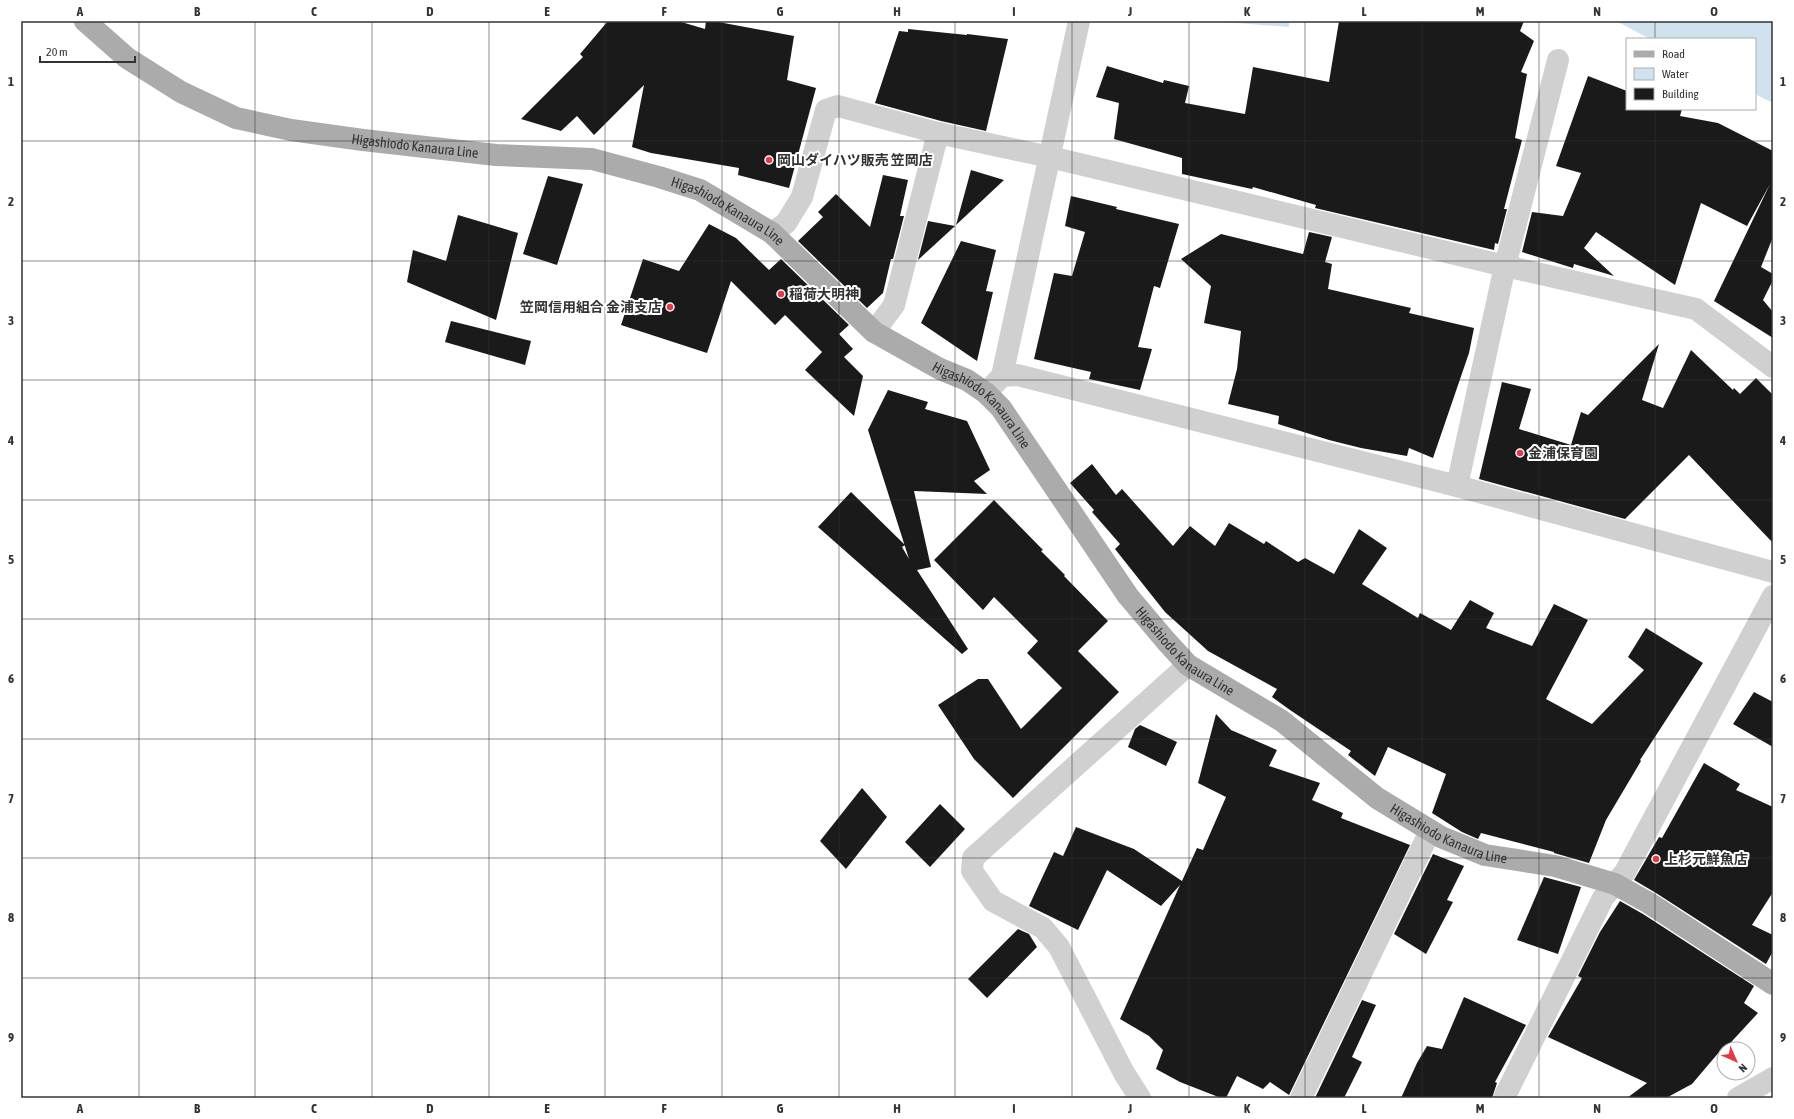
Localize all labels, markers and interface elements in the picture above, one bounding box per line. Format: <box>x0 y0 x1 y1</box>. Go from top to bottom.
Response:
text: A <box>76 4 84 19</box>
text: B <box>194 4 201 19</box>
text: C <box>311 4 317 19</box>
text: D <box>426 4 434 19</box>
text: E <box>544 4 550 19</box>
text: F <box>661 4 667 19</box>
text: G <box>777 4 784 19</box>
text: H <box>893 4 901 19</box>
text: I <box>1012 4 1016 19</box>
text: J <box>1127 4 1132 19</box>
text: K <box>1244 4 1251 19</box>
text: L <box>1361 4 1367 19</box>
text: M <box>1476 4 1485 19</box>
text: N <box>1593 4 1601 19</box>
text: O <box>1710 4 1718 19</box>
scale bar <box>40 38 135 64</box>
legend <box>1626 38 1756 110</box>
text: 20 m <box>46 45 68 59</box>
text: Road <box>1662 47 1685 61</box>
text: Water <box>1662 67 1689 81</box>
text: 1 <box>8 74 14 89</box>
text: 1 <box>1780 74 1786 89</box>
text: Building <box>1662 87 1700 101</box>
street label: Higashiodo Kanaura Line <box>351 131 479 161</box>
place label: 岡山ダイハツ販売 笠岡店 <box>777 152 933 168</box>
marker: 岡山ダイハツ販売 笠岡店 <box>764 155 774 165</box>
street label: Higashiodo Kanaura Line <box>669 173 788 249</box>
text: 2 <box>8 194 14 209</box>
text: 2 <box>1780 194 1786 209</box>
place label: 稲荷大明神 <box>789 286 859 302</box>
marker: 稲荷大明神 <box>776 289 786 299</box>
place label: 笠岡信用組合 金浦支店 <box>520 299 662 315</box>
marker: 笠岡信用組合 金浦支店 <box>665 302 675 312</box>
text: 3 <box>8 313 14 328</box>
text: 3 <box>1780 313 1786 328</box>
street label: Higashiodo Kanaura Line <box>930 358 1034 451</box>
text: 4 <box>7 433 14 448</box>
text: 4 <box>1779 433 1786 448</box>
place label: 金浦保育園 <box>1528 445 1598 461</box>
marker: 金浦保育園 <box>1515 448 1525 458</box>
text: 5 <box>8 552 14 567</box>
text: 5 <box>1780 552 1786 567</box>
street label: Higashiodo Kanaura Line <box>1132 603 1237 699</box>
text: 6 <box>8 671 14 686</box>
text: 6 <box>1780 671 1786 686</box>
text: 7 <box>8 791 14 806</box>
text: 7 <box>1780 791 1786 806</box>
street label: Higashiodo Kanaura Line <box>1387 800 1508 866</box>
place label: 上杉元鮮魚店 <box>1664 851 1748 867</box>
marker: 上杉元鮮魚店 <box>1651 854 1661 864</box>
text: 8 <box>8 910 14 925</box>
text: 8 <box>1780 910 1786 925</box>
text: 9 <box>8 1030 14 1045</box>
text: 9 <box>1780 1030 1786 1045</box>
north arrow <box>1716 1041 1756 1081</box>
text: N <box>1737 1062 1750 1075</box>
text: A <box>76 1101 84 1116</box>
text: B <box>194 1101 201 1116</box>
text: C <box>311 1101 317 1116</box>
text: D <box>426 1101 434 1116</box>
text: E <box>544 1101 550 1116</box>
text: F <box>661 1101 667 1116</box>
text: G <box>777 1101 784 1116</box>
text: H <box>893 1101 901 1116</box>
text: I <box>1012 1101 1016 1116</box>
text: J <box>1127 1101 1132 1116</box>
text: K <box>1244 1101 1251 1116</box>
text: L <box>1361 1101 1367 1116</box>
text: M <box>1476 1101 1485 1116</box>
text: N <box>1593 1101 1601 1116</box>
text: O <box>1710 1101 1718 1116</box>

